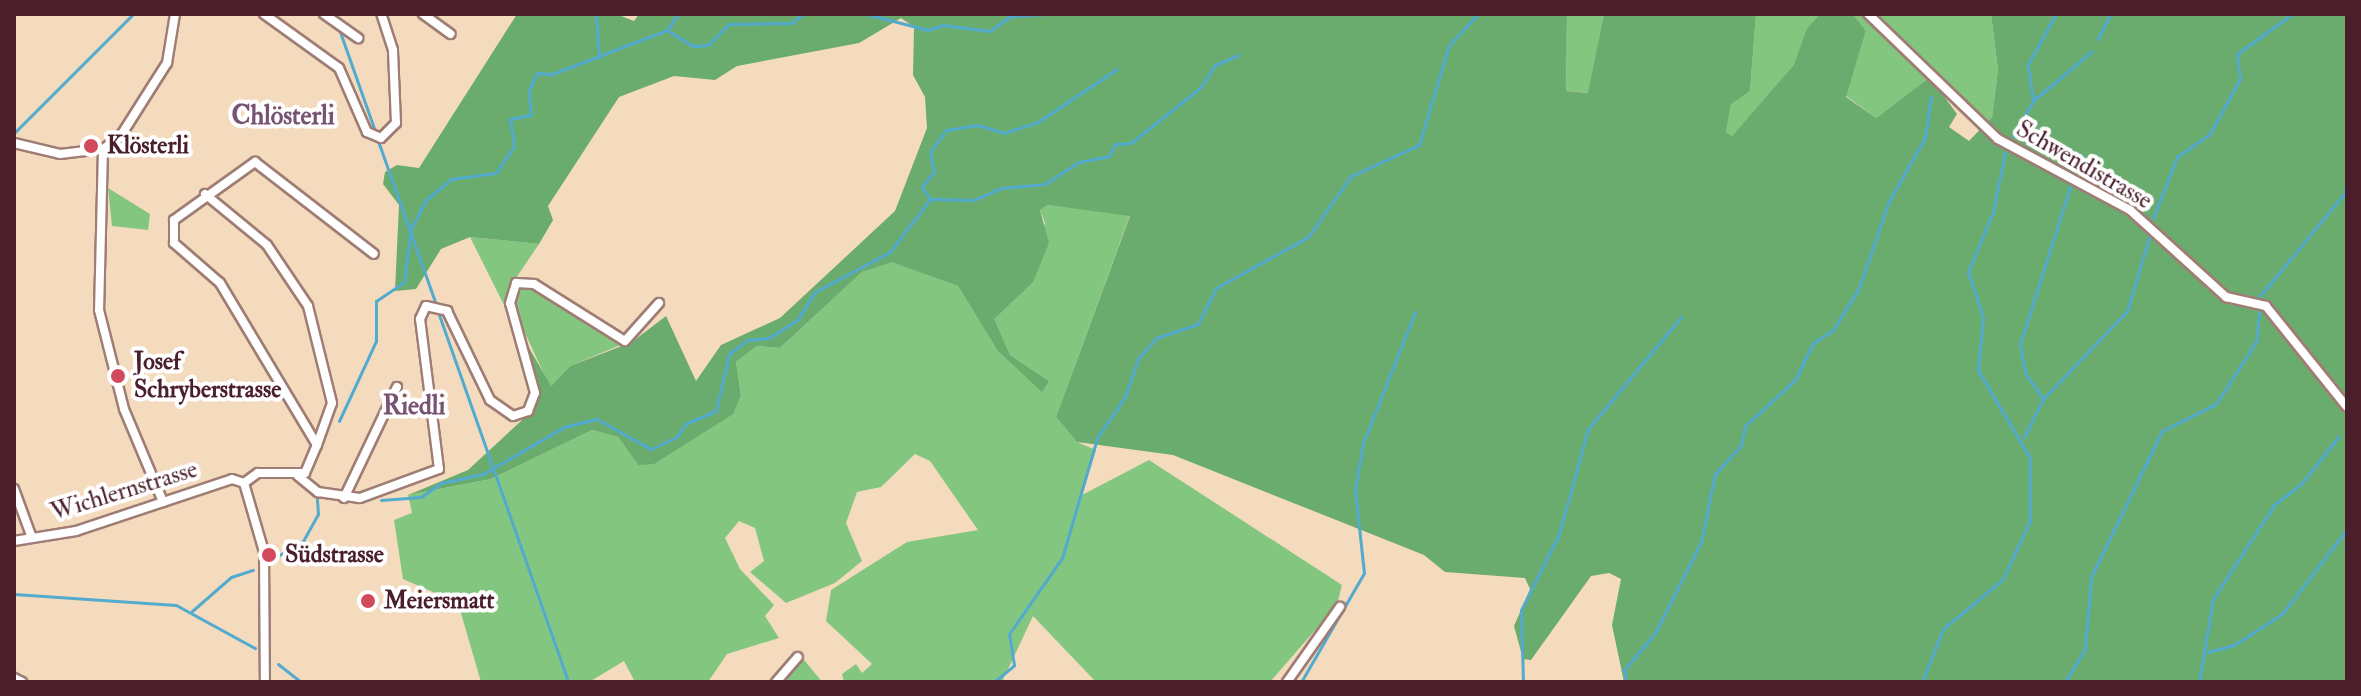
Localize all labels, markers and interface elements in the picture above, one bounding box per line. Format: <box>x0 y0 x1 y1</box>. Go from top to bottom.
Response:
district label: Chlösterli <box>231 101 335 133</box>
street label: Schwendistrasse <box>2011 115 2157 215</box>
place label: Klösterli <box>107 132 189 160</box>
marker: Klösterli <box>82 137 100 155</box>
place label: Josef Schryberstrasse <box>134 348 281 404</box>
marker: Josef Schryberstrasse <box>109 367 127 385</box>
district label: Riedli <box>383 391 445 423</box>
street label: Wichlernstrasse <box>47 455 201 527</box>
place label: Südstrasse <box>285 541 384 569</box>
marker: Südstrasse <box>260 546 278 564</box>
place label: Meiersmatt <box>384 587 494 615</box>
marker: Meiersmatt <box>359 592 377 610</box>

